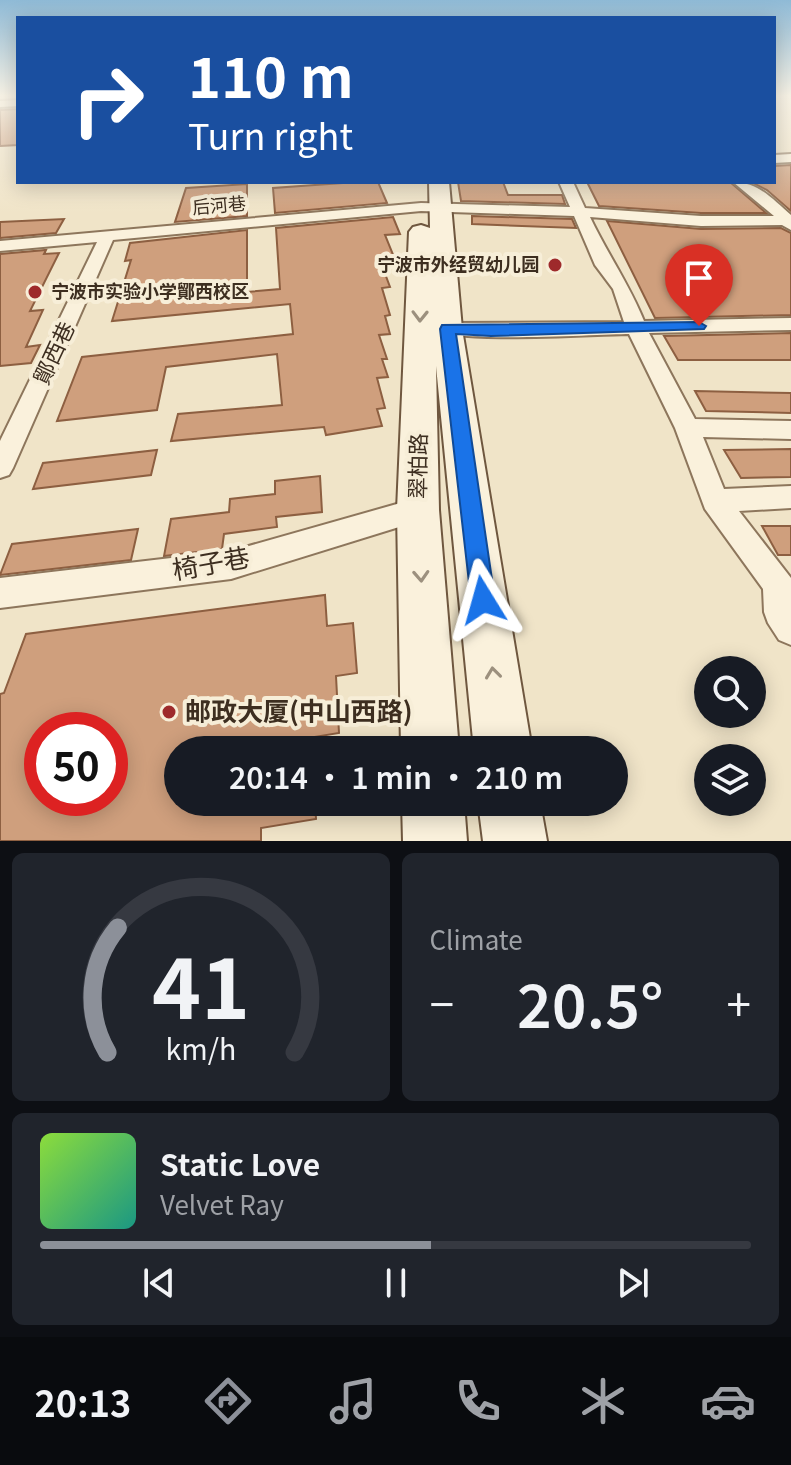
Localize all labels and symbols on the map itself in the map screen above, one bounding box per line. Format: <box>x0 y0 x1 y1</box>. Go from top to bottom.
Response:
street label: 后河巷 <box>191 189 247 219</box>
pin <box>665 244 733 326</box>
place label: 宁波市外经贸幼儿园 <box>377 250 539 276</box>
marker: 宁波市外经贸幼儿园 <box>546 256 564 274</box>
place label: 宁波市实验小学鄮西校区 <box>51 277 249 303</box>
marker: 宁波市实验小学鄮西校区 <box>26 283 44 301</box>
one-way arrow <box>411 310 429 323</box>
street label: 鄮西巷 <box>24 315 81 389</box>
street label: 翠柏路 <box>399 433 433 499</box>
street label: 椅子巷 <box>169 537 252 587</box>
position arrow <box>441 558 525 642</box>
one-way arrow <box>412 570 429 583</box>
one-way arrow <box>484 666 501 679</box>
place label: 邮政大厦(中山西路) <box>185 691 413 728</box>
marker: 邮政大厦(中山西路) <box>160 703 178 721</box>
speed limit sign: 50 <box>24 712 128 816</box>

